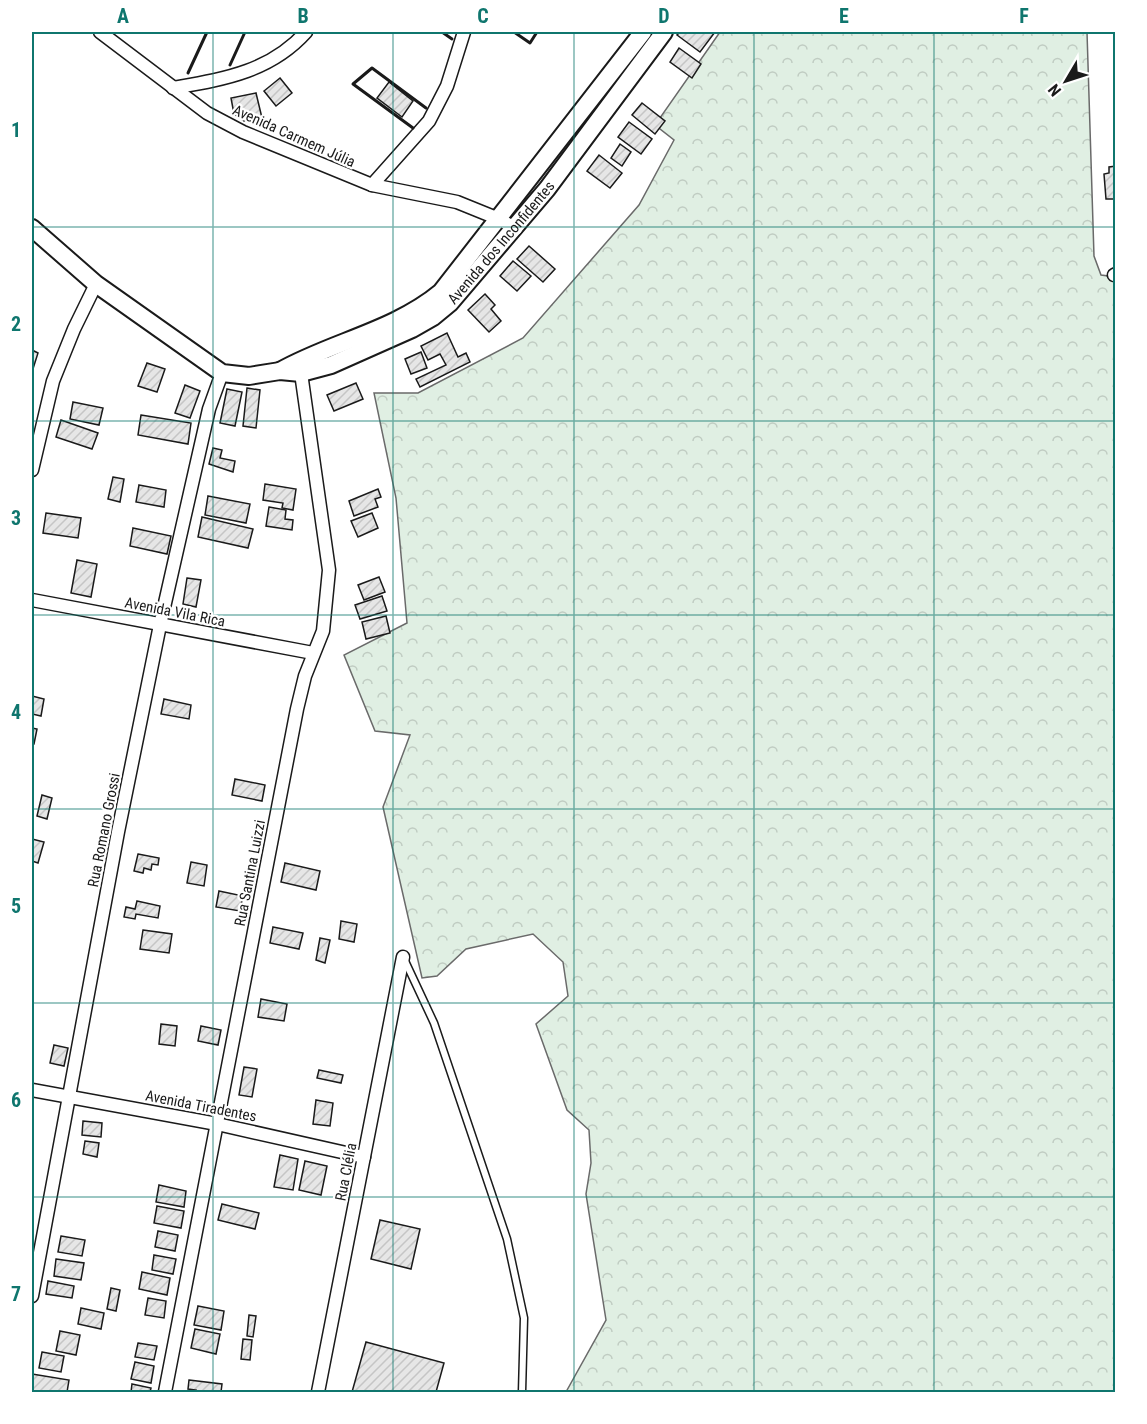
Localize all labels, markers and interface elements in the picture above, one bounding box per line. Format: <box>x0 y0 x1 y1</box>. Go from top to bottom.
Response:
text: A <box>117 4 129 28</box>
text: B <box>297 4 309 28</box>
text: C <box>477 4 489 28</box>
text: D <box>658 4 670 28</box>
text: E <box>839 4 849 28</box>
text: F <box>1019 4 1029 28</box>
north arrow <box>1036 51 1096 111</box>
text: N <box>1044 80 1065 100</box>
street label: Avenida Carmem Júlia <box>230 101 358 171</box>
text: 1 <box>11 118 21 142</box>
street label: Avenida dos Inconfidentes <box>444 178 559 308</box>
text: 2 <box>11 312 21 336</box>
text: 3 <box>11 506 21 530</box>
street label: Avenida Vila Rica <box>123 593 227 631</box>
text: 4 <box>11 700 21 724</box>
street label: Rua Romano Grossi <box>84 771 124 889</box>
street label: Rua Santina Luizzi <box>231 818 269 928</box>
text: 5 <box>11 894 21 918</box>
street label: Avenida Tiradentes <box>144 1086 258 1126</box>
text: 6 <box>11 1088 21 1112</box>
street label: Rua Clélia <box>332 1141 360 1203</box>
text: 7 <box>11 1282 21 1306</box>

